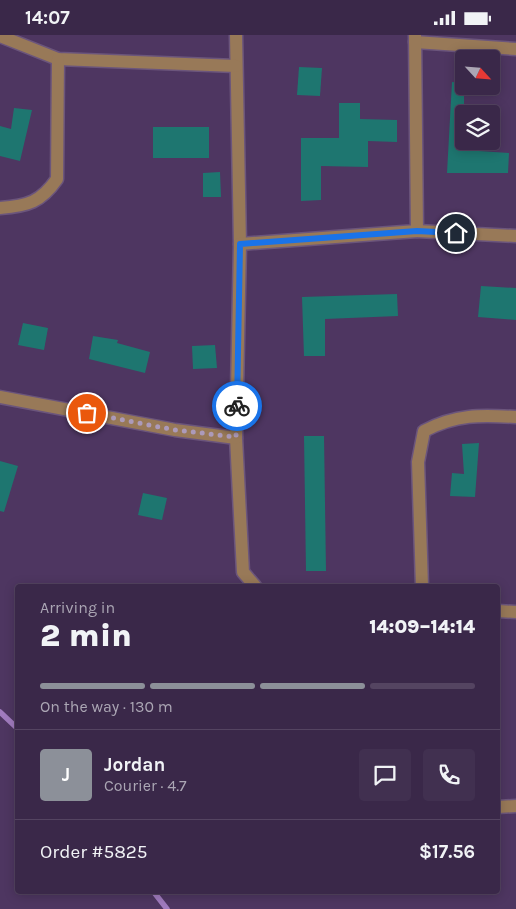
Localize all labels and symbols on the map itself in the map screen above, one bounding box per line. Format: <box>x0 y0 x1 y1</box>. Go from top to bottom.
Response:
north arrow <box>455 50 500 95</box>
pin <box>435 212 477 254</box>
courier <box>212 381 262 431</box>
pin <box>66 392 108 434</box>

